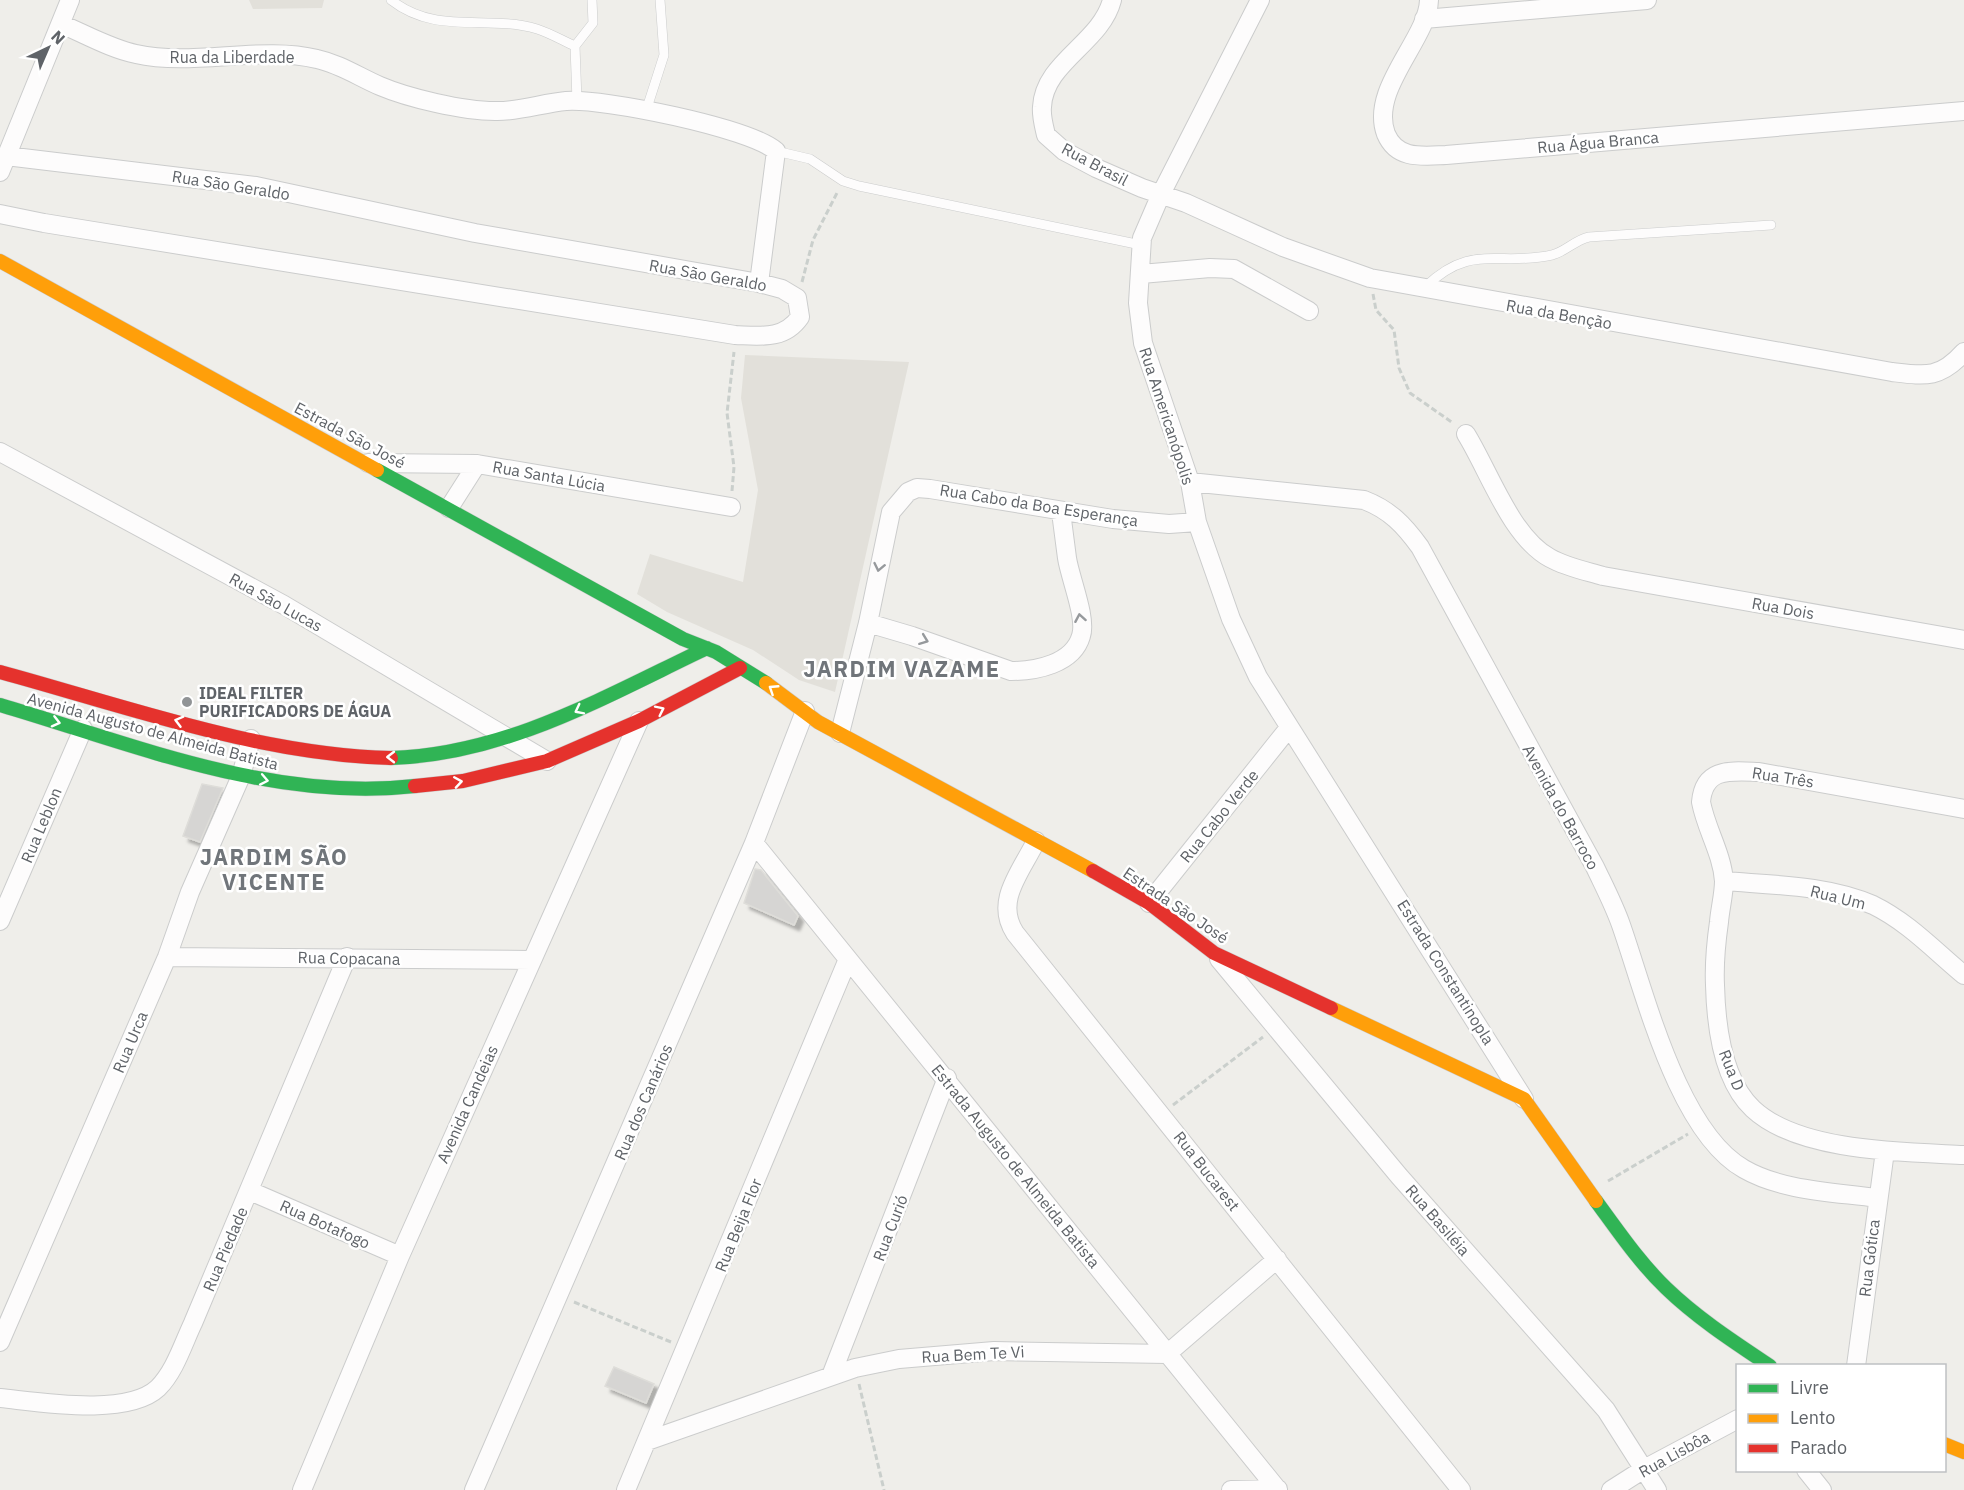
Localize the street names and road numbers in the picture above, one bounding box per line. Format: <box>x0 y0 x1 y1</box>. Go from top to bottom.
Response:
street label: Rua da Liberdade <box>170 47 295 67</box>
street label: Rua Água Branca <box>1536 126 1660 157</box>
street label: Rua Brasil <box>1058 138 1132 190</box>
street label: Rua São Geraldo <box>171 166 291 204</box>
street label: Rua São Geraldo <box>648 255 768 295</box>
street label: Rua da Benção <box>1505 295 1614 333</box>
street label: Rua Americanópolis <box>1135 345 1199 487</box>
street label: Estrada São José <box>291 397 409 473</box>
street label: Rua Santa Lúcia <box>491 456 607 496</box>
street label: Rua Cabo da Boa Esperança <box>938 479 1140 531</box>
street label: Rua São Lucas <box>226 568 326 636</box>
street label: Rua Dois <box>1750 593 1816 623</box>
street label: Avenida Augusto de Almeida Batista <box>25 688 281 774</box>
street label: Avenida do Barroco <box>1518 741 1604 873</box>
street label: Rua Três <box>1751 762 1815 792</box>
street label: Rua Cabo Verde <box>1175 765 1263 867</box>
street label: Rua Leblon <box>16 784 66 866</box>
street label: Estrada São José <box>1119 862 1233 948</box>
street label: Rua Um <box>1808 880 1868 914</box>
street label: Estrada Constantinopla <box>1393 896 1499 1049</box>
street label: Rua Copacana <box>298 947 401 969</box>
street label: Rua Urca <box>108 1008 152 1076</box>
street label: Rua dos Canários <box>610 1041 676 1163</box>
street label: Avenida Candeias <box>432 1042 502 1166</box>
street label: Rua D <box>1715 1047 1749 1093</box>
street label: Estrada Augusto de Almeida Batista <box>927 1060 1105 1272</box>
street label: Rua Bucarest <box>1170 1127 1244 1215</box>
street label: Rua Beija Flor <box>710 1175 766 1275</box>
street label: Rua Basiléia <box>1402 1180 1475 1260</box>
street label: Rua Curió <box>868 1192 912 1264</box>
street label: Rua Botafogo <box>277 1195 373 1253</box>
street label: Rua Piedade <box>198 1203 252 1294</box>
street label: Rua Gótica <box>1854 1218 1884 1298</box>
street label: Rua Bem Te Vi <box>921 1341 1025 1367</box>
street label: Rua Lisbôa <box>1635 1426 1713 1482</box>

